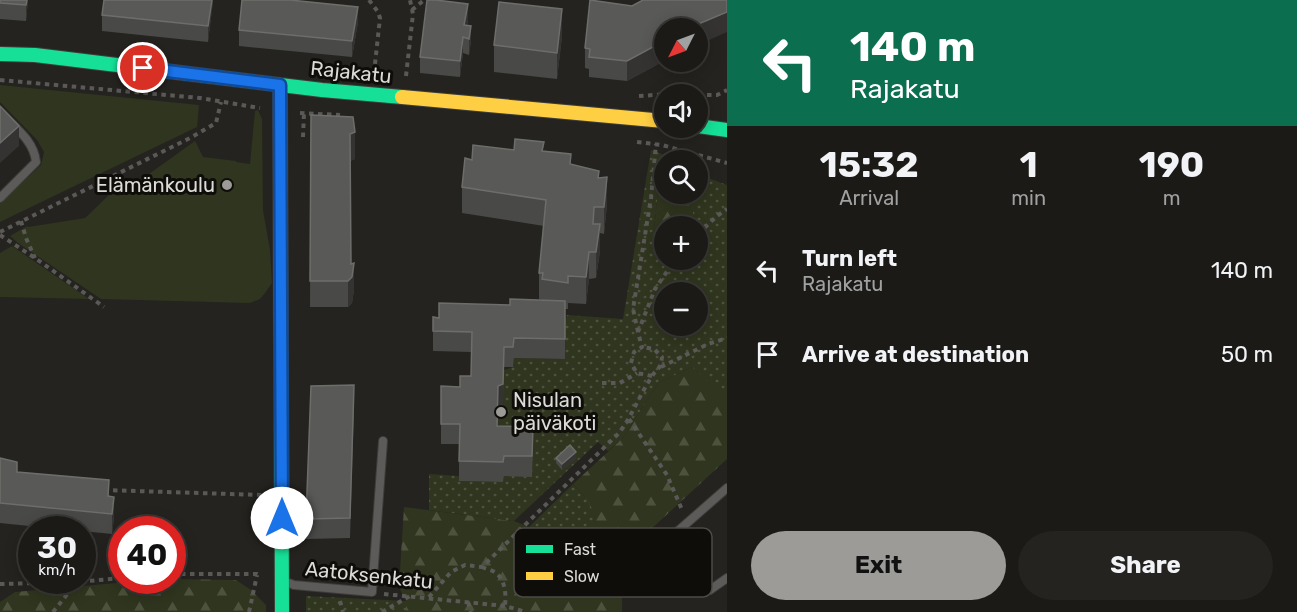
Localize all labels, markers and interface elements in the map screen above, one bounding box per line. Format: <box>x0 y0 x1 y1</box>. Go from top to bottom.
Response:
north arrow <box>654 18 708 72</box>
map controls <box>654 18 708 336</box>
text: 140 m <box>850 22 976 72</box>
icon: left <box>751 24 829 102</box>
pin <box>117 42 168 93</box>
icon: arrive <box>126 51 159 84</box>
street label: Rajakatu <box>309 56 393 88</box>
text: Rajakatu <box>850 73 960 105</box>
button: sound <box>654 84 708 138</box>
text: 15:32 <box>820 143 919 186</box>
text: 1 <box>1020 143 1038 186</box>
text: 190 <box>1139 143 1204 186</box>
button: search <box>654 150 708 204</box>
place label: Elämänkoulu <box>96 173 215 197</box>
marker: Elämänkoulu <box>220 178 234 192</box>
text: Arrival <box>839 186 899 210</box>
text: min <box>1011 186 1046 210</box>
text: m <box>1163 186 1180 210</box>
button: + <box>654 216 708 270</box>
text: Turn left <box>802 245 897 272</box>
icon: left <box>751 254 784 287</box>
text: 140 m <box>1211 257 1273 284</box>
text: Rajakatu <box>802 272 883 296</box>
button: − <box>654 282 708 336</box>
icon: arrive <box>751 338 784 371</box>
text: Arrive at destination <box>802 341 1029 368</box>
text: 50 m <box>1221 341 1273 368</box>
place label: Nisulan päiväkoti <box>513 388 596 435</box>
marker: Nisulan päiväkoti <box>494 405 508 419</box>
position arrow <box>250 486 314 550</box>
speed limit sign: 40 <box>108 516 186 594</box>
legend <box>514 528 712 597</box>
text: 30 <box>37 530 77 566</box>
button: Exit <box>751 531 1006 600</box>
button: Share <box>1018 531 1273 600</box>
text: Fast <box>564 540 596 559</box>
street label: Aatoksenkatu <box>304 556 434 594</box>
text: km/h <box>38 561 76 579</box>
text: Slow <box>564 567 600 586</box>

